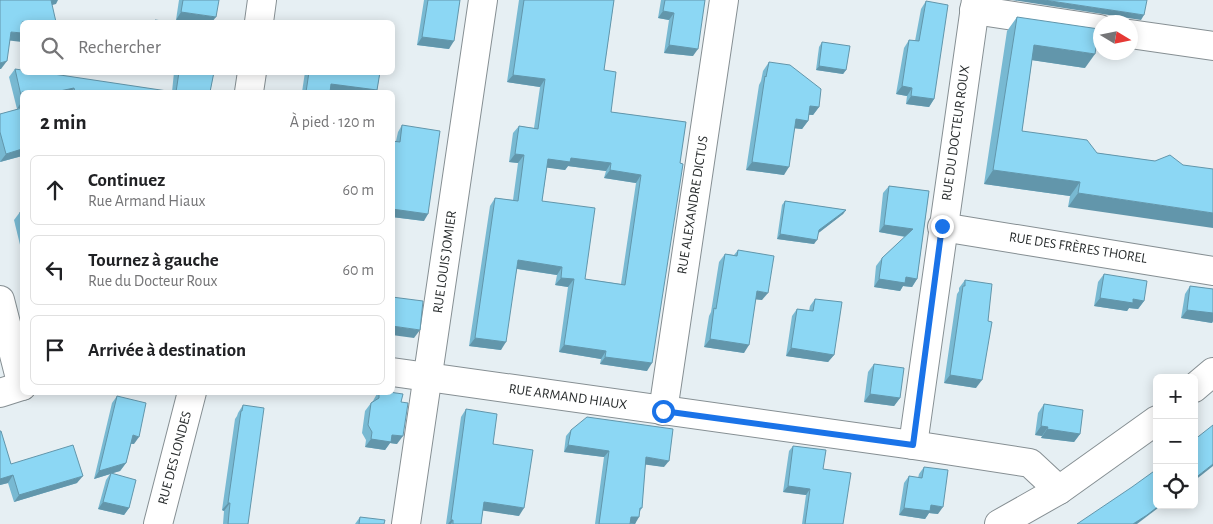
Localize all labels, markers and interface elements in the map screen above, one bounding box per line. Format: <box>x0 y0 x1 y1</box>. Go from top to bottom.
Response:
north arrow <box>1093 15 1138 60</box>
search box <box>20 20 395 75</box>
icon: search <box>38 34 66 62</box>
text: Rechercher <box>78 38 161 57</box>
street label: RUE DU DOCTEUR ROUX <box>940 64 972 202</box>
text: 2 min <box>40 112 87 133</box>
text: À pied · 120 m <box>290 114 375 130</box>
street label: RUE ALEXANDRE DICTUS <box>675 135 711 275</box>
text: Continuez <box>88 171 165 190</box>
icon: ahead <box>41 176 69 204</box>
text: 60 m <box>343 182 374 198</box>
text: Rue Armand Hiaux <box>88 193 206 209</box>
street label: RUE LOUIS JOMIER <box>431 210 459 314</box>
route end <box>931 215 954 238</box>
street label: RUE DES FRÈRES THOREL <box>1008 227 1149 266</box>
text: Tournez à gauche <box>88 251 219 270</box>
icon: left <box>41 256 69 284</box>
text: 60 m <box>343 262 374 278</box>
text: Rue du Docteur Roux <box>88 273 218 289</box>
icon: arrive <box>41 336 69 364</box>
text: Arrivée à destination <box>88 341 246 360</box>
map controls <box>1153 374 1198 509</box>
button: + <box>1153 374 1198 419</box>
street label: RUE ARMAND HIAUX <box>508 382 628 412</box>
route start <box>652 400 675 423</box>
street label: RUE DES LONDES <box>156 410 194 506</box>
button: − <box>1153 419 1198 464</box>
button: locate <box>1153 464 1198 509</box>

